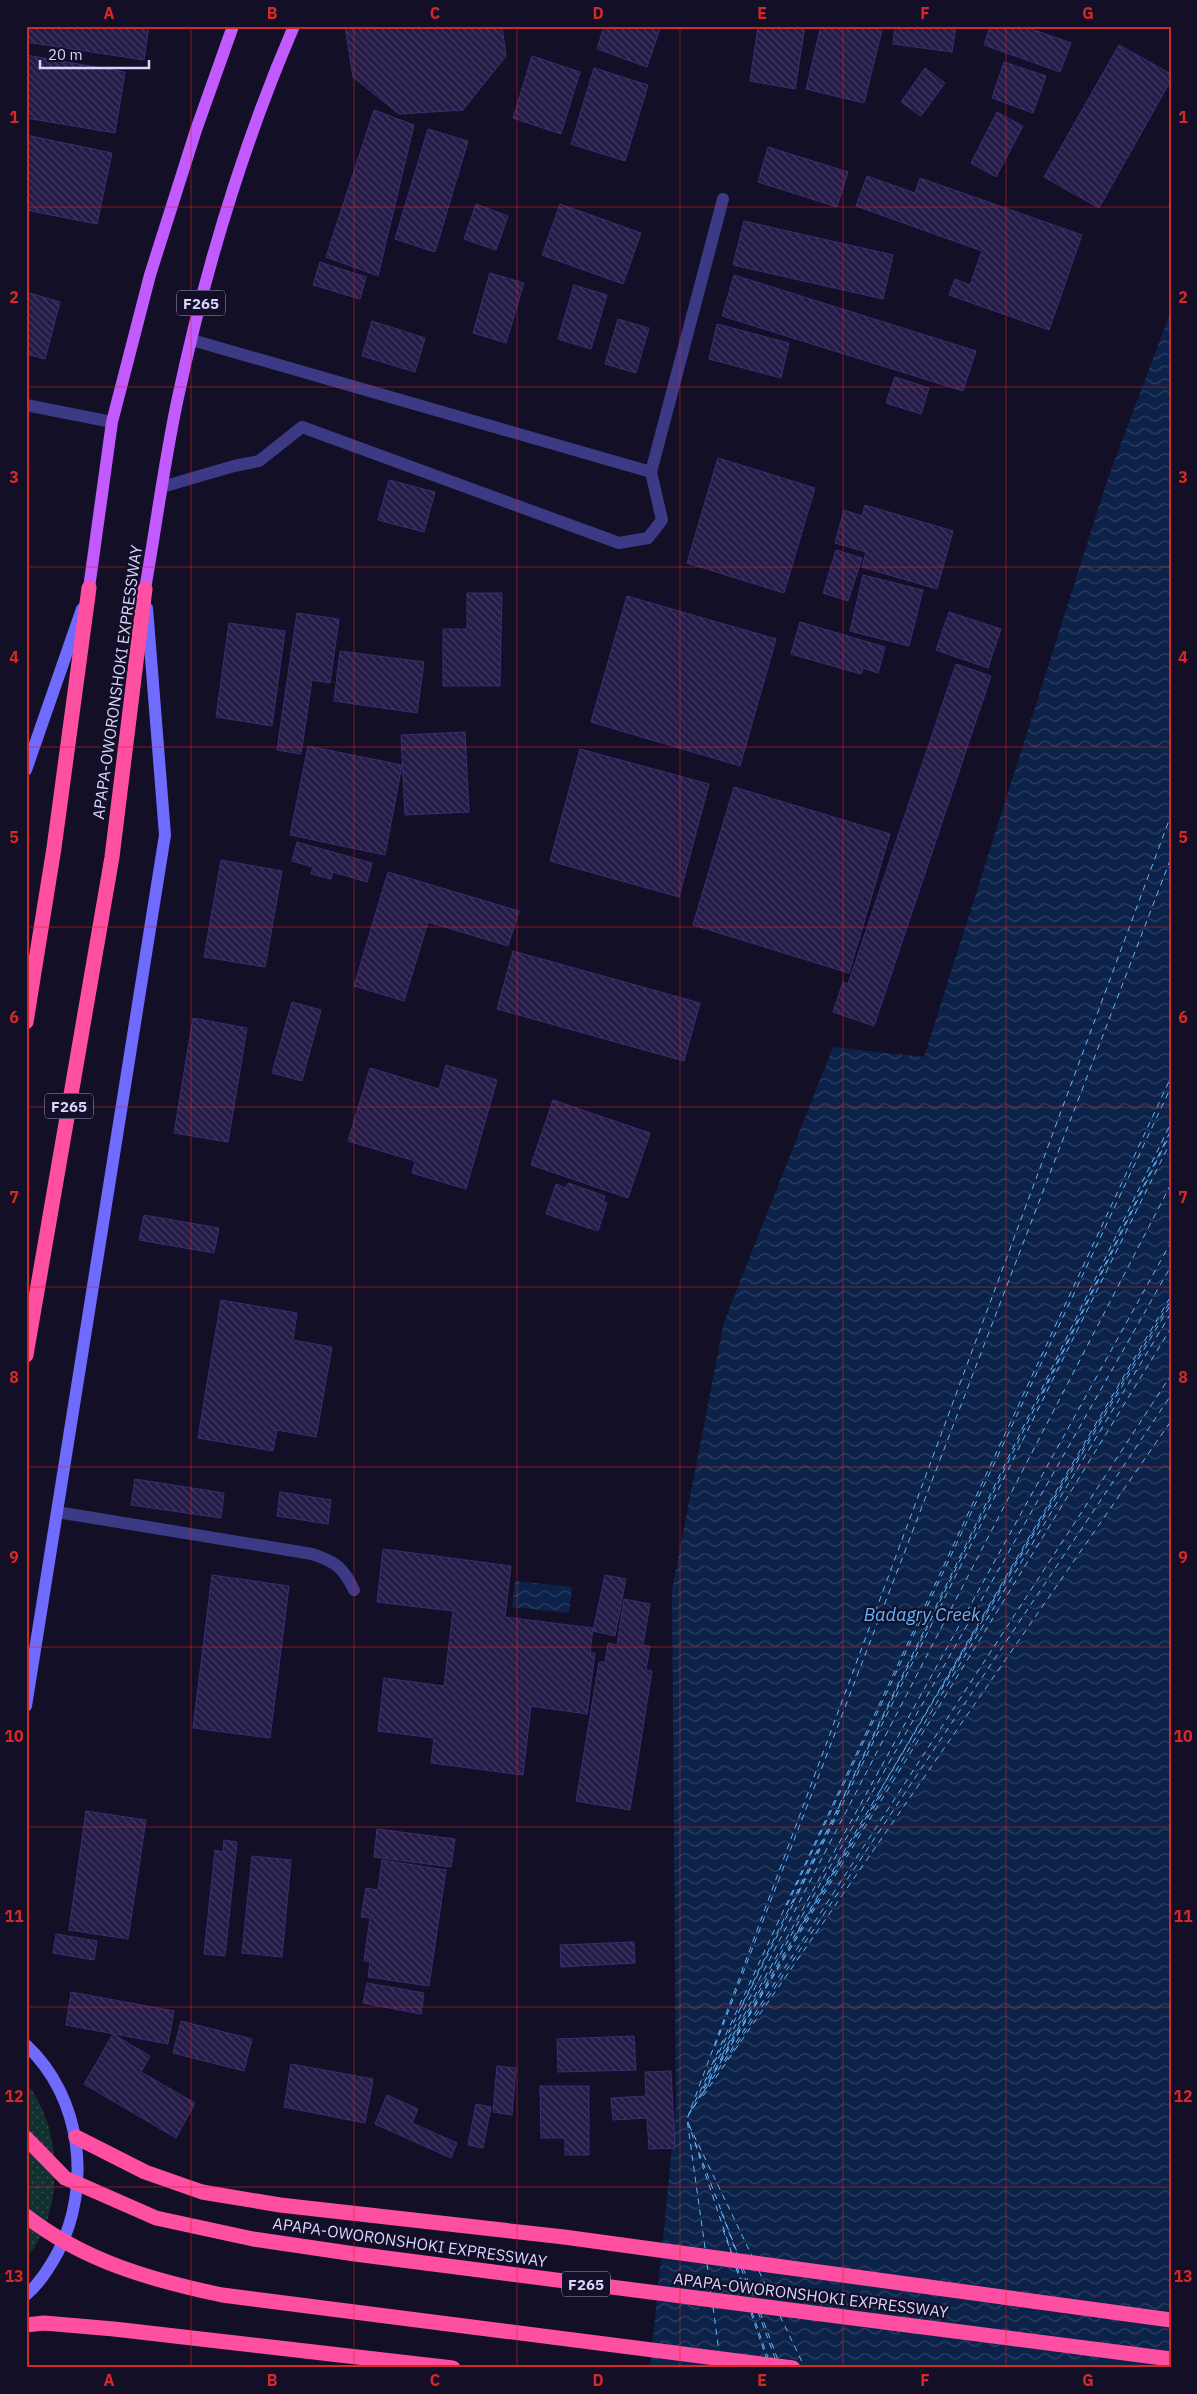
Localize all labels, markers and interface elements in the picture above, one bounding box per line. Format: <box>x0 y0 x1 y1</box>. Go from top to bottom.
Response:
text: A <box>104 3 115 23</box>
text: B <box>267 3 278 23</box>
text: C <box>430 3 440 23</box>
text: D <box>592 3 604 23</box>
text: E <box>757 3 767 23</box>
text: F <box>920 3 930 23</box>
text: G <box>1082 3 1094 23</box>
scale bar <box>40 38 149 70</box>
text: 20 m <box>48 45 83 64</box>
text: 1 <box>9 107 19 127</box>
text: 1 <box>1178 107 1188 127</box>
text: 2 <box>9 287 19 307</box>
text: 2 <box>1178 287 1188 307</box>
road number: F265 <box>177 290 225 316</box>
text: 3 <box>9 467 19 487</box>
text: 3 <box>1178 467 1188 487</box>
street label: APAPA-OWORONSHOKI EXPRESSWAY <box>88 543 146 820</box>
text: 4 <box>9 647 19 667</box>
text: 4 <box>1178 647 1188 667</box>
text: 5 <box>9 827 19 847</box>
text: 5 <box>1178 827 1188 847</box>
text: 6 <box>9 1007 19 1027</box>
text: 6 <box>1178 1007 1188 1027</box>
road number: F265 <box>45 1094 93 1118</box>
text: 7 <box>9 1187 19 1207</box>
text: 7 <box>1178 1187 1188 1207</box>
text: 8 <box>9 1367 19 1387</box>
text: 8 <box>1178 1367 1188 1387</box>
text: 9 <box>9 1547 19 1567</box>
text: 9 <box>1178 1547 1188 1567</box>
water label: Badagry Creek <box>864 1603 981 1626</box>
text: 10 <box>4 1726 24 1746</box>
text: 10 <box>1173 1726 1193 1746</box>
text: 11 <box>4 1906 24 1926</box>
text: 11 <box>1173 1906 1193 1926</box>
text: 12 <box>4 2086 24 2106</box>
text: 12 <box>1173 2086 1193 2106</box>
street label: APAPA-OWORONSHOKI EXPRESSWAY <box>272 2213 549 2271</box>
text: 13 <box>4 2266 24 2286</box>
text: 13 <box>1173 2266 1193 2286</box>
street label: APAPA-OWORONSHOKI EXPRESSWAY <box>672 2268 950 2322</box>
road number: F265 <box>562 2272 610 2296</box>
text: A <box>104 2370 115 2390</box>
text: B <box>267 2370 278 2390</box>
text: C <box>430 2370 440 2390</box>
text: D <box>592 2370 604 2390</box>
text: E <box>757 2370 767 2390</box>
text: F <box>920 2370 930 2390</box>
text: G <box>1082 2370 1094 2390</box>

